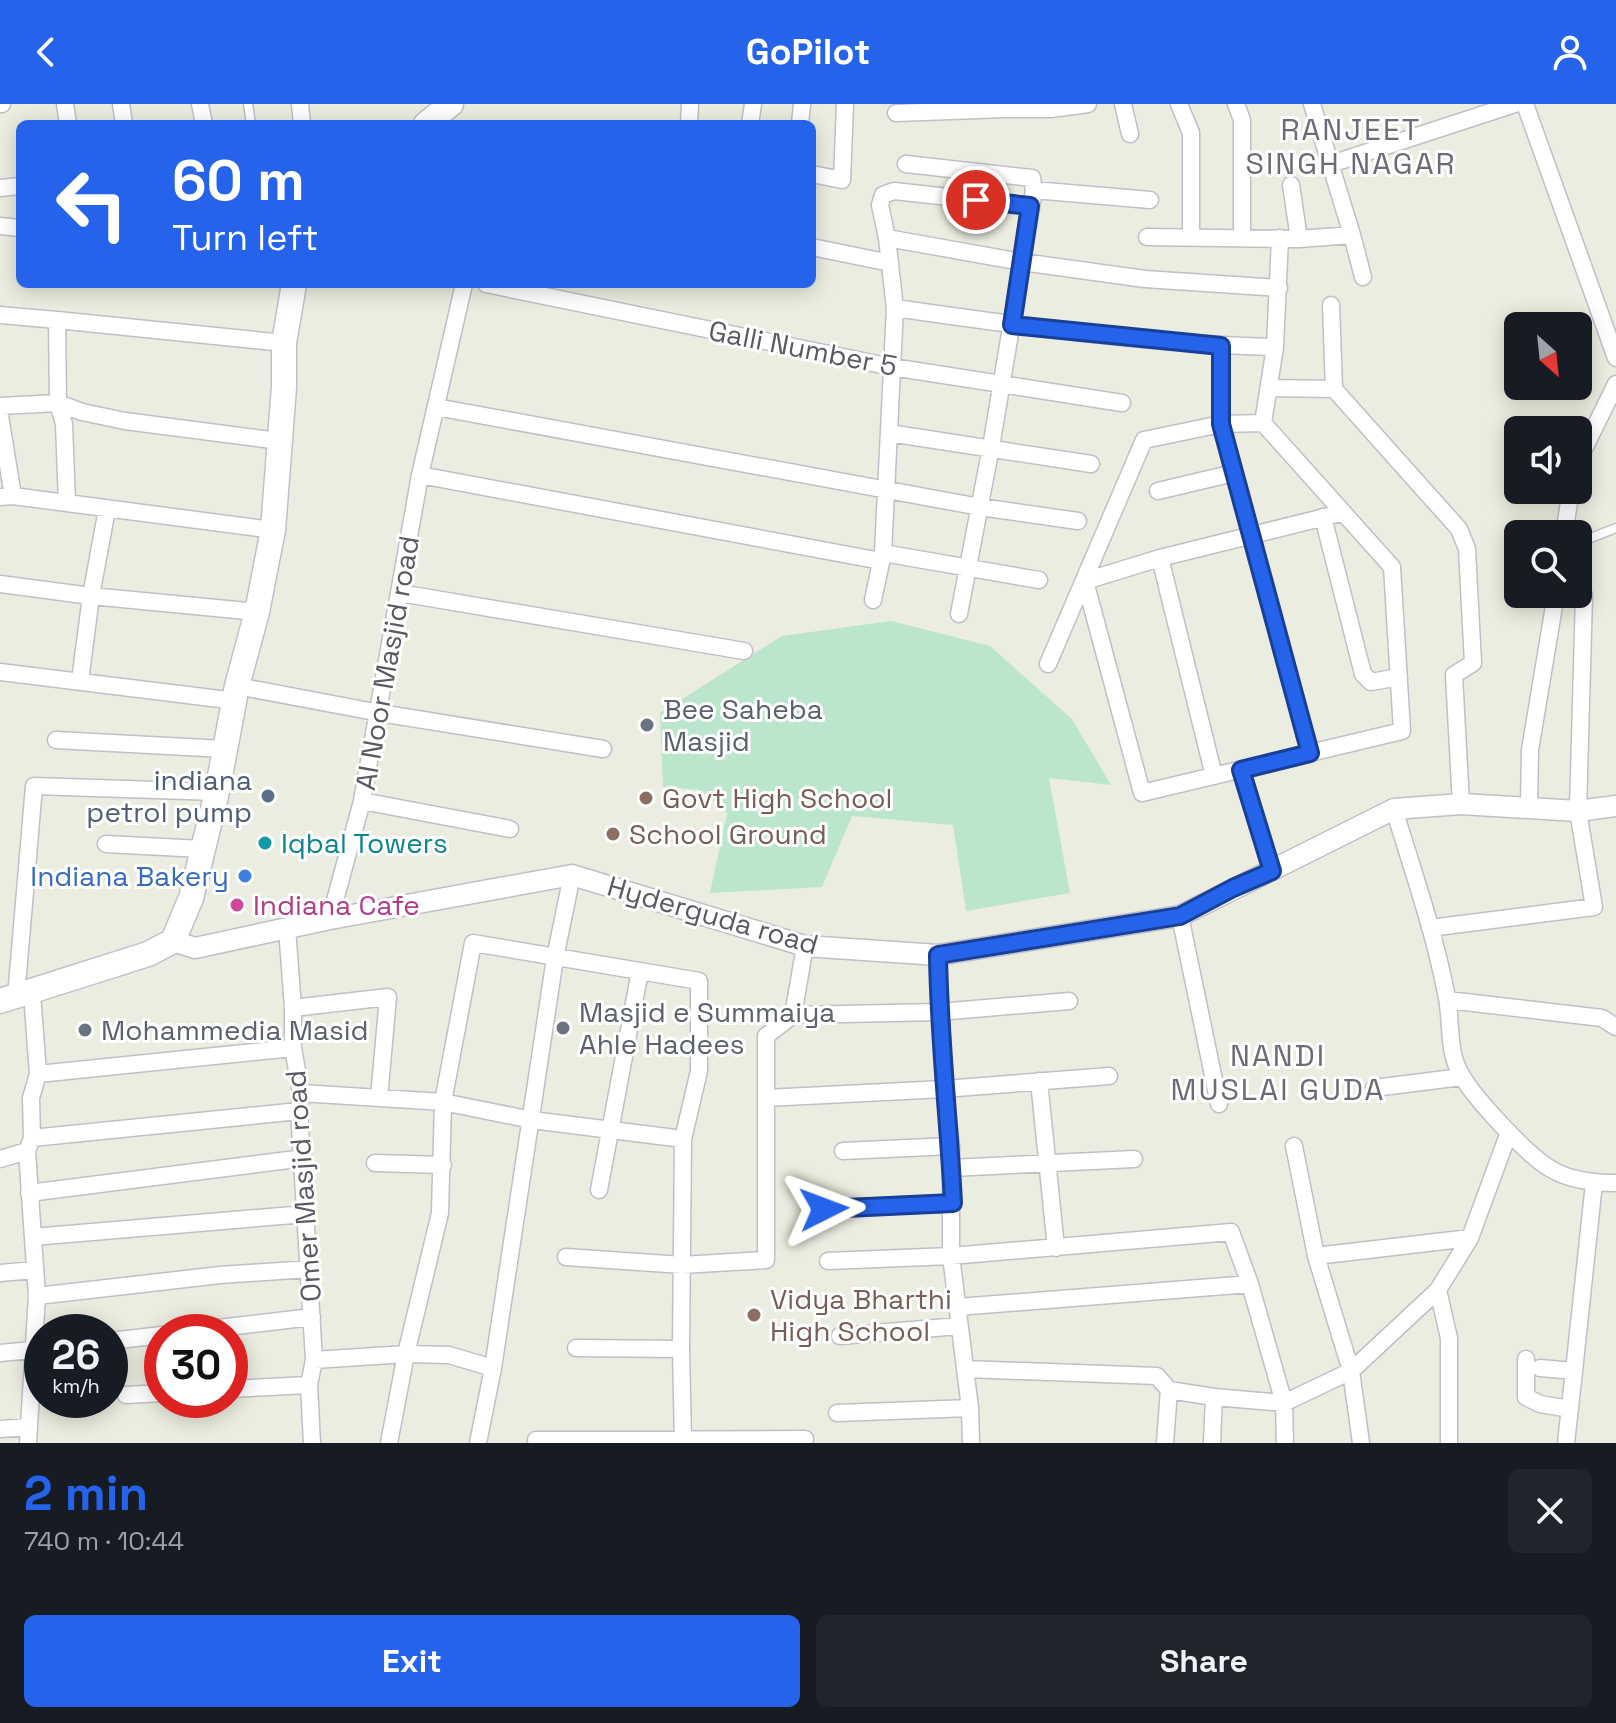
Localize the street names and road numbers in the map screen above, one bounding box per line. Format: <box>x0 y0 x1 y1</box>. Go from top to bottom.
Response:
street label: Galli Number 5 <box>706 312 900 384</box>
street label: AI Noor Masjid road <box>347 533 427 793</box>
street label: Hyderguda road <box>603 868 823 962</box>
street label: Omer Masjid road <box>277 1069 329 1303</box>

